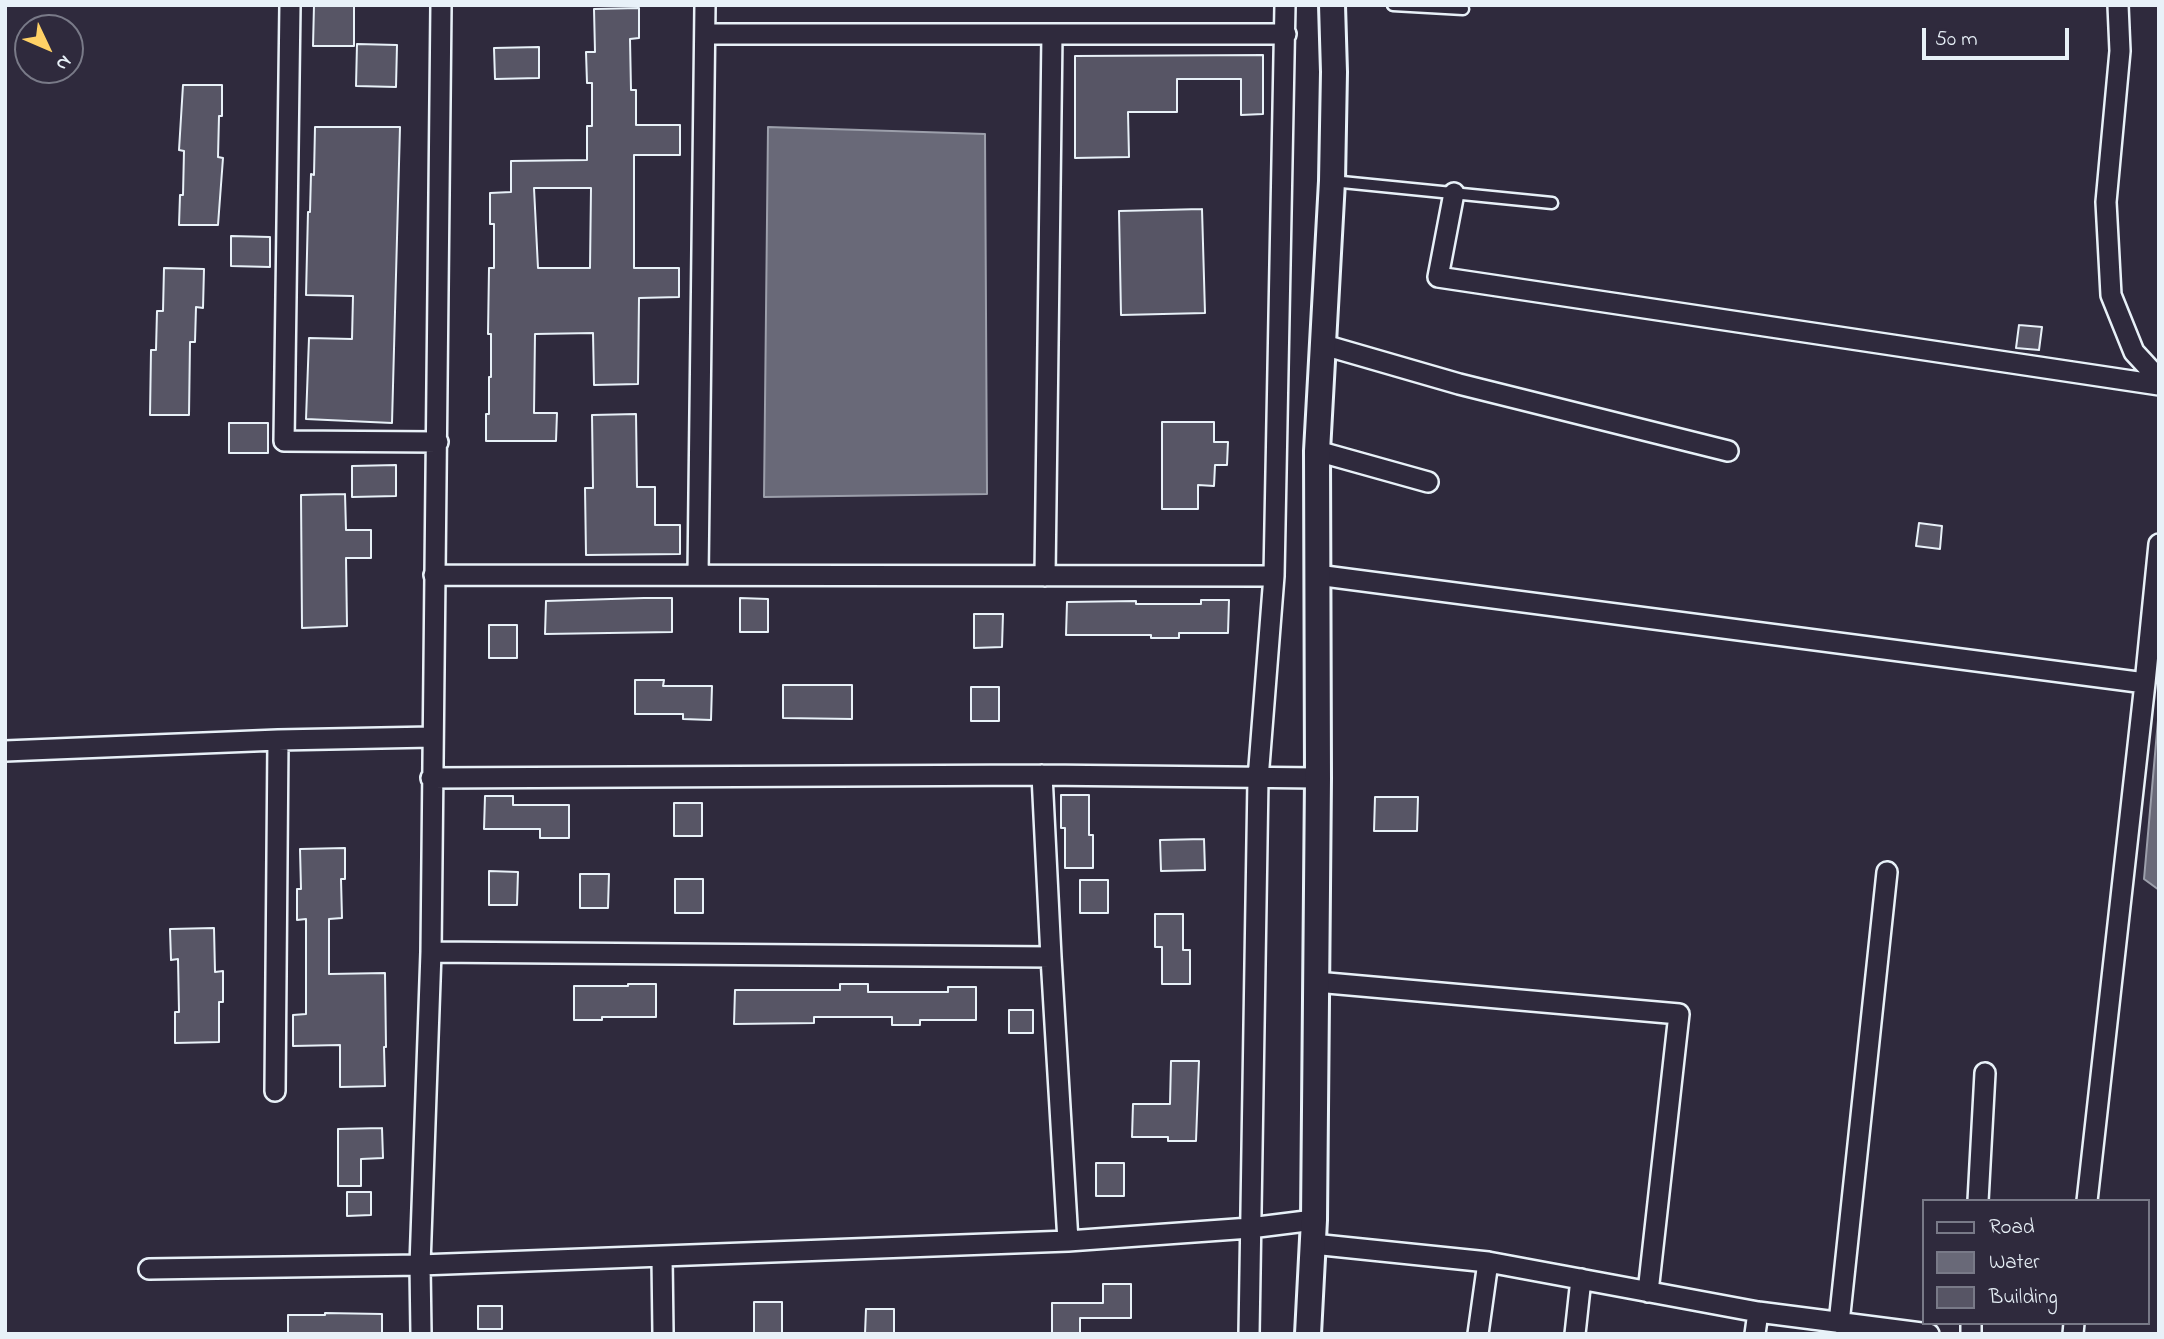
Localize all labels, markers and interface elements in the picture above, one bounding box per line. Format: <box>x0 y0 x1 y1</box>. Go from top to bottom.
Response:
north arrow <box>14 14 84 84</box>
scale bar <box>1926 14 2073 58</box>
text: 50 m <box>1935 25 1978 55</box>
text: N <box>49 49 77 77</box>
legend <box>1923 1199 2150 1325</box>
text: Road <box>1989 1213 2035 1243</box>
text: Water <box>1989 1248 2040 1278</box>
text: Building <box>1989 1283 2058 1313</box>

